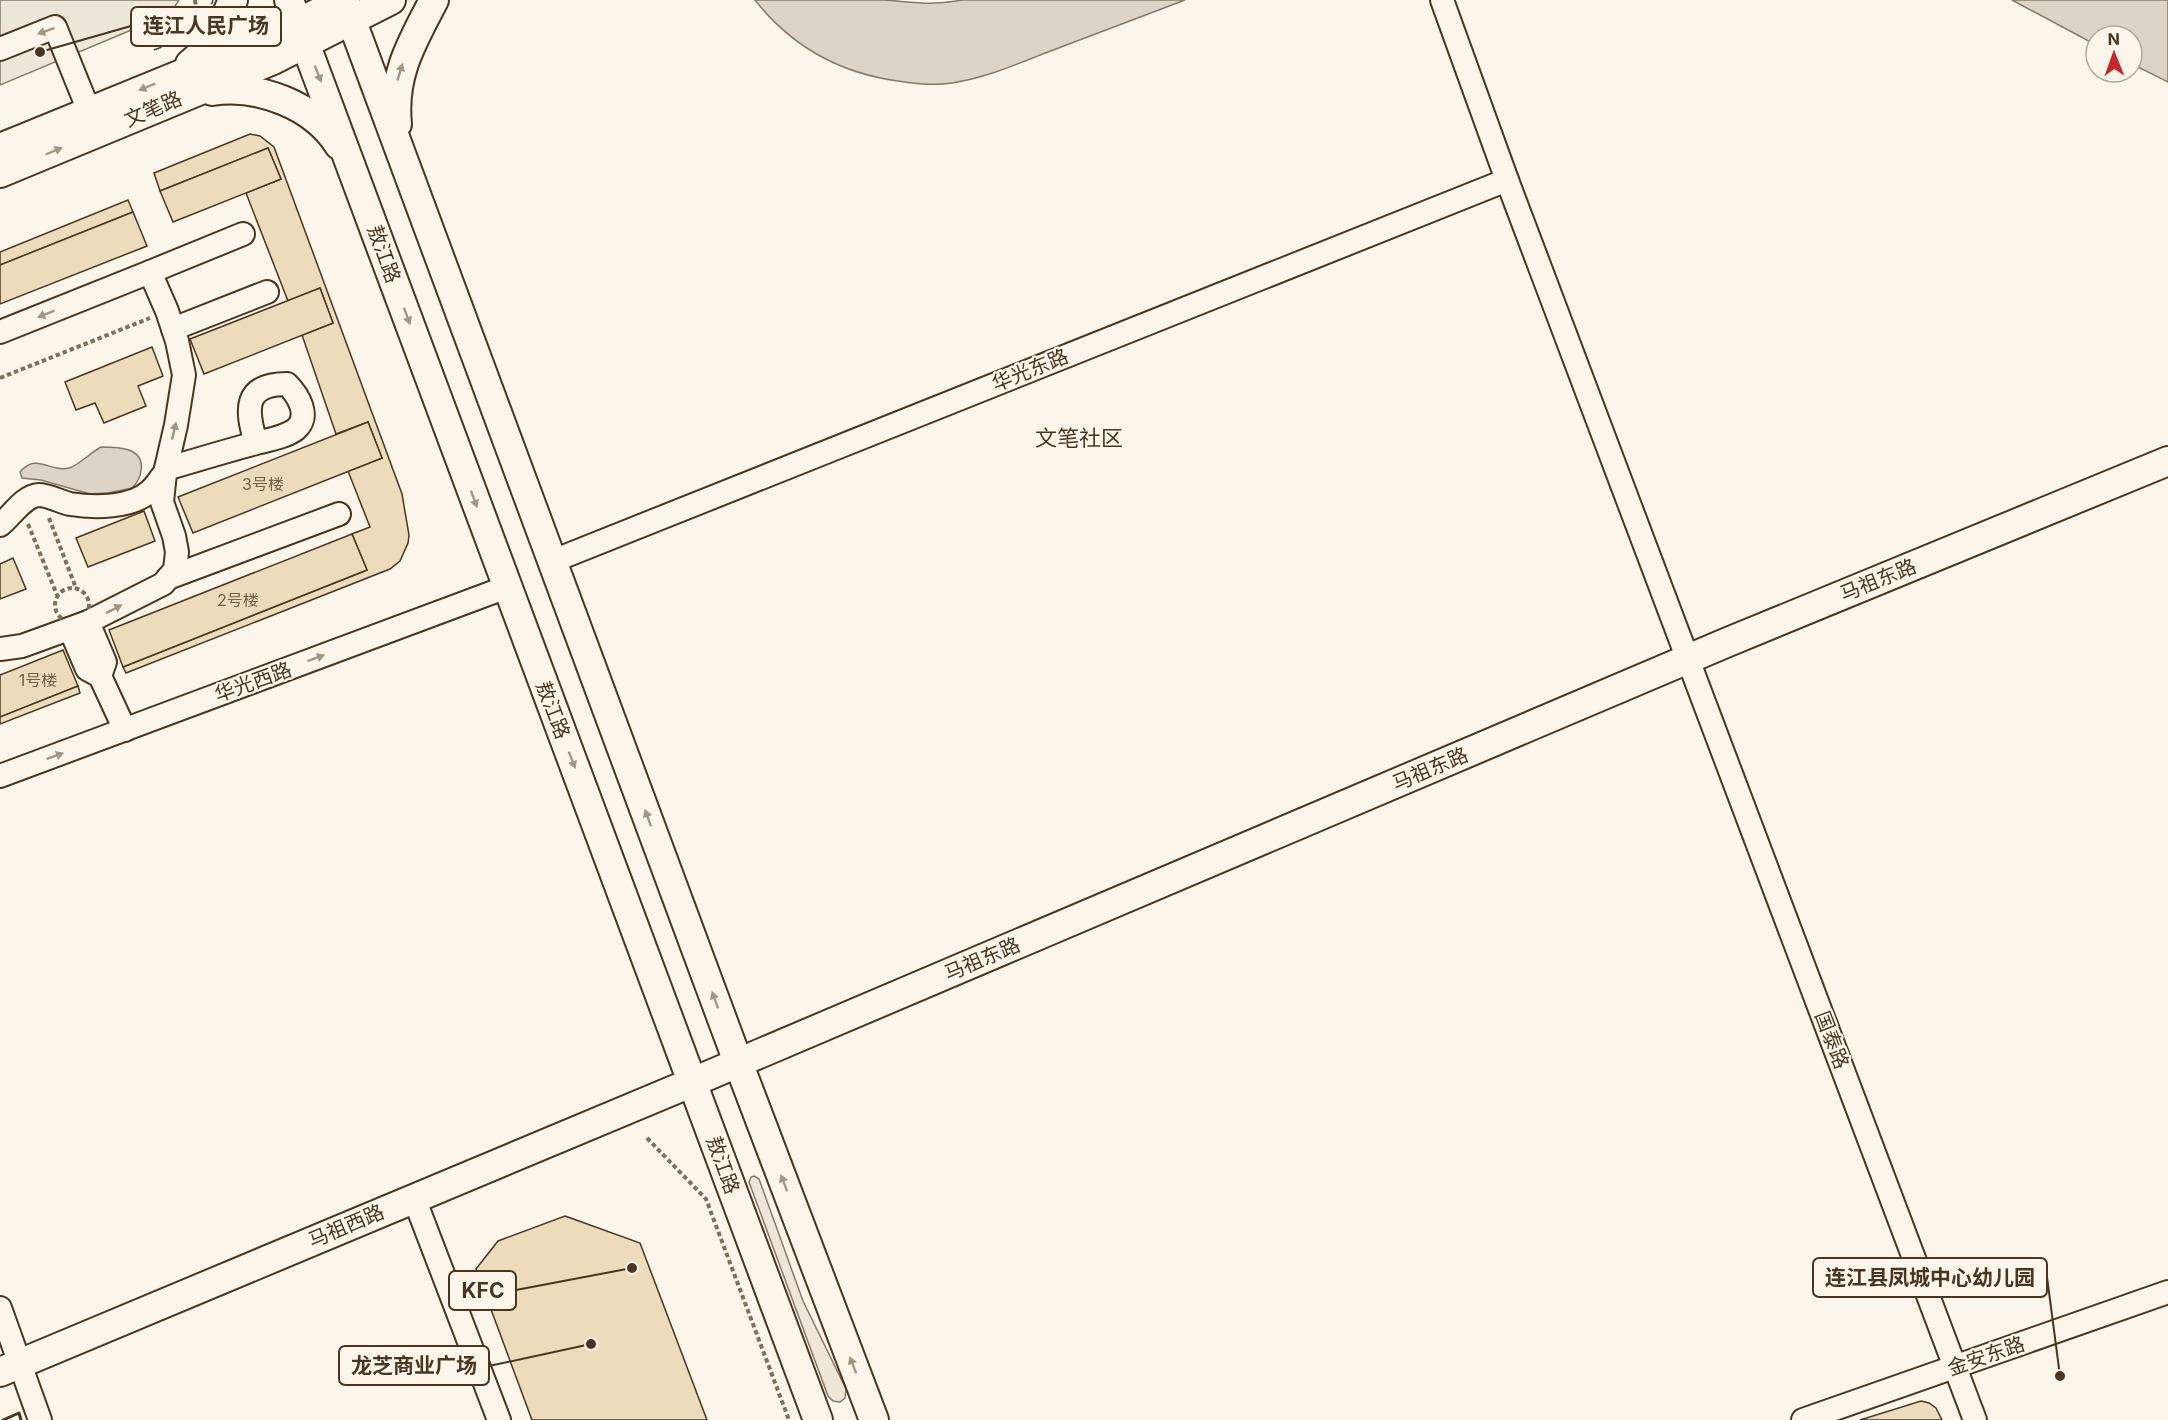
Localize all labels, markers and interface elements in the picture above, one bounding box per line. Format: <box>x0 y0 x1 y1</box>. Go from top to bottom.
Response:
callout: 连江人民广场 <box>131 7 281 46</box>
text: 连江人民广场 <box>143 13 269 38</box>
north arrow <box>2084 24 2144 84</box>
one-way arrow <box>36 27 54 37</box>
text: N <box>2107 29 2120 49</box>
one-way arrow <box>396 62 405 80</box>
one-way arrow <box>313 65 323 83</box>
one-way arrow <box>138 82 156 92</box>
street label: 文笔路 <box>121 86 185 132</box>
one-way arrow <box>45 146 63 155</box>
street label: 敖江路 <box>362 222 406 286</box>
one-way arrow <box>402 307 412 325</box>
one-way arrow <box>37 310 55 319</box>
street label: 华光东路 <box>988 344 1072 396</box>
one-way arrow <box>170 422 180 441</box>
district label: 文笔社区 <box>1035 425 1123 451</box>
house number: 3号楼 <box>242 474 284 494</box>
one-way arrow <box>470 490 480 508</box>
street label: 马祖东路 <box>1836 554 1920 606</box>
house number: 2号楼 <box>217 590 259 610</box>
one-way arrow <box>105 604 123 614</box>
one-way arrow <box>307 653 325 663</box>
street label: 华光西路 <box>211 657 295 707</box>
house number: 1号楼 <box>19 670 57 690</box>
street label: 敖江路 <box>531 678 575 742</box>
street label: 马祖东路 <box>1388 742 1472 796</box>
one-way arrow <box>46 750 64 760</box>
one-way arrow <box>567 752 577 770</box>
one-way arrow <box>642 808 652 826</box>
street label: 马祖东路 <box>940 932 1024 986</box>
one-way arrow <box>710 991 720 1009</box>
street label: 国泰路 <box>1810 1008 1854 1072</box>
street label: 敖江路 <box>701 1133 745 1197</box>
one-way arrow <box>779 1174 789 1192</box>
street label: 马祖西路 <box>304 1199 388 1253</box>
callout: 连江县凤城中心幼儿园 <box>1813 1258 2047 1297</box>
text: 连江县凤城中心幼儿园 <box>1825 1265 2035 1290</box>
callout: KFC <box>449 1271 516 1310</box>
text: KFC <box>462 1278 504 1303</box>
street label: 金安东路 <box>1944 1332 2028 1380</box>
callout: 龙芝商业广场 <box>339 1346 489 1385</box>
text: 龙芝商业广场 <box>351 1353 477 1378</box>
one-way arrow <box>848 1356 857 1374</box>

